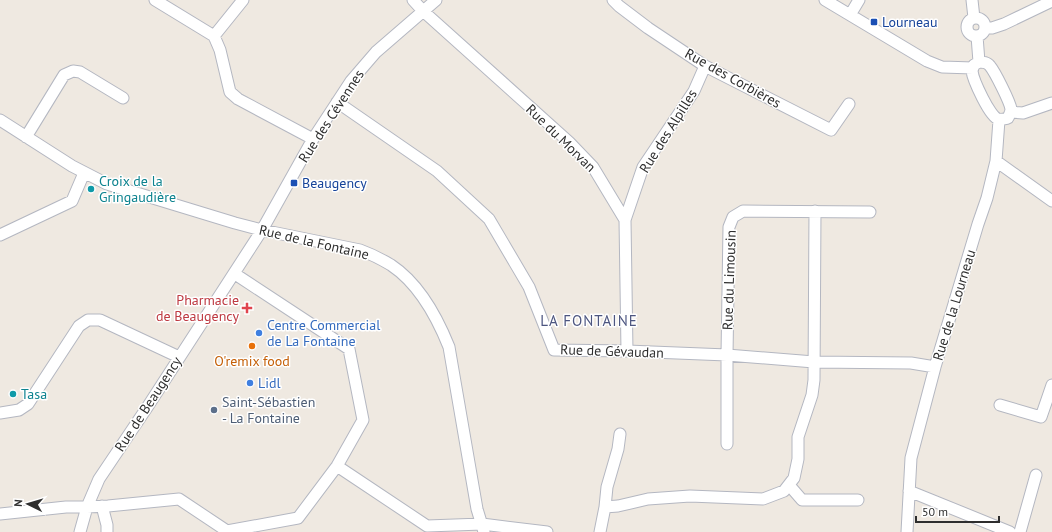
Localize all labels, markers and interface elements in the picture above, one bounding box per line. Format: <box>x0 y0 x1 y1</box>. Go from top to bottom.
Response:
place label: Lourneau <box>882 13 937 31</box>
marker: Lourneau <box>869 17 879 27</box>
street label: Rue des Corbières <box>682 44 784 112</box>
street label: Rue des Cévennes <box>294 66 368 166</box>
street label: Rue des Alpilles <box>635 86 701 176</box>
street label: Rue du Morvan <box>522 100 600 176</box>
place label: Croix de la Gringaudière <box>99 172 176 206</box>
place label: Beaugency <box>302 174 367 192</box>
marker: Beaugency <box>289 178 299 188</box>
marker: Croix de la Gringaudière <box>86 184 96 194</box>
street label: Rue de la Fontaine <box>257 221 371 263</box>
street label: Rue du Limousin <box>718 230 740 330</box>
street label: Rue de la Lourneau <box>929 247 979 363</box>
place label: Pharmacie de Beaugency <box>156 291 239 325</box>
marker: Pharmacie de Beaugency <box>242 303 252 313</box>
district label: LA FONTAINE <box>540 311 638 330</box>
place label: Centre Commercial de La Fontaine <box>267 316 380 350</box>
marker: Centre Commercial de La Fontaine <box>254 328 264 338</box>
street label: Rue de Gévaudan <box>560 340 664 362</box>
marker: O'remix food <box>247 341 257 351</box>
place label: O'remix food <box>214 352 290 370</box>
street label: Rue de Beaugency <box>111 353 186 455</box>
place label: Lidl <box>258 374 281 392</box>
marker: Lidl <box>245 378 255 388</box>
place label: Tasa <box>21 385 47 403</box>
marker: Tasa <box>8 389 18 399</box>
place label: Saint-Sébastien - La Fontaine <box>222 393 315 427</box>
marker: Saint-Sébastien - La Fontaine <box>209 405 219 415</box>
north arrow <box>8 484 48 524</box>
scale bar <box>916 498 999 524</box>
text: N <box>11 499 25 507</box>
text: 50 m <box>922 504 948 519</box>

